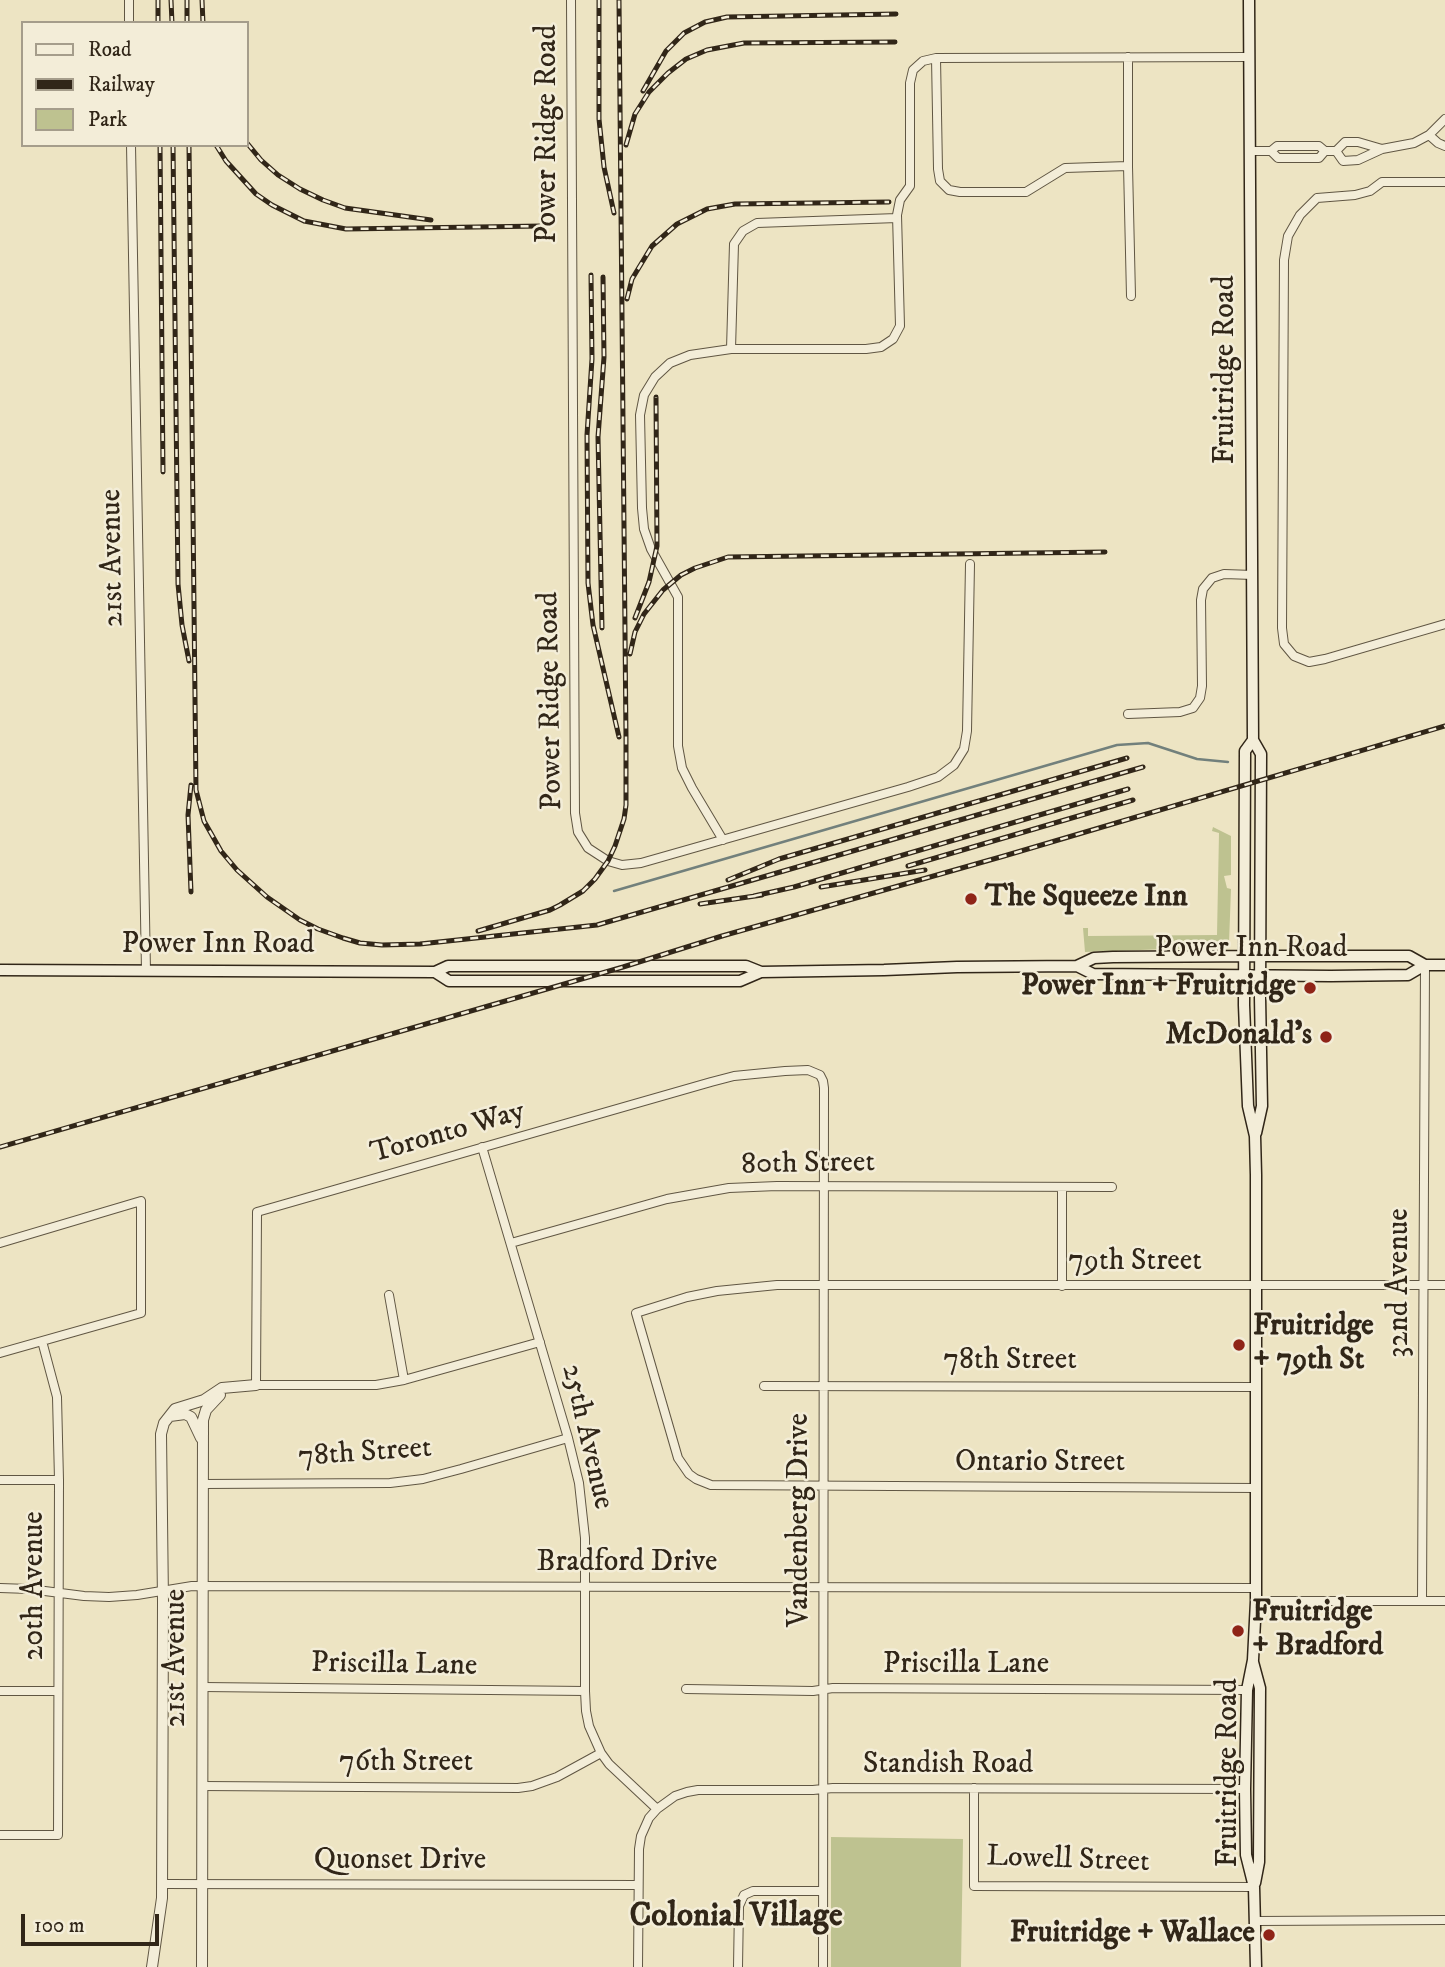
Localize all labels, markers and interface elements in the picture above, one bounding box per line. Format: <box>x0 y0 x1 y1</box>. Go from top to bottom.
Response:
legend <box>21 21 248 147</box>
street label: Power Ridge Road <box>531 25 567 243</box>
text: Road <box>88 37 132 63</box>
text: Railway <box>88 72 155 98</box>
text: Park <box>88 107 127 133</box>
street label: Fruitridge Road <box>1209 275 1245 465</box>
street label: 21st Avenue <box>95 489 133 627</box>
street label: Power Ridge Road <box>532 591 572 811</box>
place label: The Squeeze Inn <box>985 881 1188 917</box>
marker: The Squeeze Inn <box>963 891 979 907</box>
street label: Power Inn Road <box>122 928 314 964</box>
street label: Power Inn Road <box>1155 932 1347 968</box>
place label: Power Inn + Fruitridge <box>1021 970 1296 1006</box>
marker: Power Inn + Fruitridge <box>1302 980 1318 996</box>
place label: McDonald's <box>1165 1019 1312 1055</box>
marker: McDonald's <box>1318 1029 1334 1045</box>
street label: Toronto Way <box>367 1095 529 1173</box>
street label: 80th Street <box>741 1146 875 1184</box>
street label: 32nd Avenue <box>1383 1208 1419 1358</box>
street label: 79th Street <box>1068 1245 1202 1281</box>
place label: Fruitridge + 79th St <box>1253 1310 1374 1380</box>
marker: Fruitridge + 79th St <box>1231 1337 1247 1353</box>
street label: 78th Street <box>943 1344 1077 1380</box>
street label: 25th Avenue <box>552 1361 620 1513</box>
street label: Vandenberg Drive <box>783 1413 819 1627</box>
street label: 78th Street <box>297 1431 433 1477</box>
street label: Ontario Street <box>955 1446 1125 1482</box>
street label: 20th Avenue <box>18 1511 54 1661</box>
street label: Bradford Drive <box>537 1546 717 1582</box>
street label: 21st Avenue <box>160 1589 196 1727</box>
place label: Fruitridge + Bradford <box>1252 1596 1383 1666</box>
marker: Fruitridge + Bradford <box>1230 1623 1246 1639</box>
street label: Priscilla Lane <box>310 1647 478 1685</box>
street label: Priscilla Lane <box>883 1648 1049 1684</box>
street label: Fruitridge Road <box>1212 1678 1248 1868</box>
street label: 76th Street <box>339 1746 473 1782</box>
street label: Standish Road <box>863 1748 1033 1784</box>
street label: Lowell Street <box>986 1840 1150 1882</box>
street label: Quonset Drive <box>314 1844 486 1880</box>
district label: Colonial Village <box>629 1898 843 1938</box>
scale bar <box>24 1900 163 1944</box>
text: 100 m <box>34 1913 85 1939</box>
place label: Fruitridge + Wallace <box>1010 1917 1255 1953</box>
marker: Fruitridge + Wallace <box>1261 1927 1277 1943</box>

